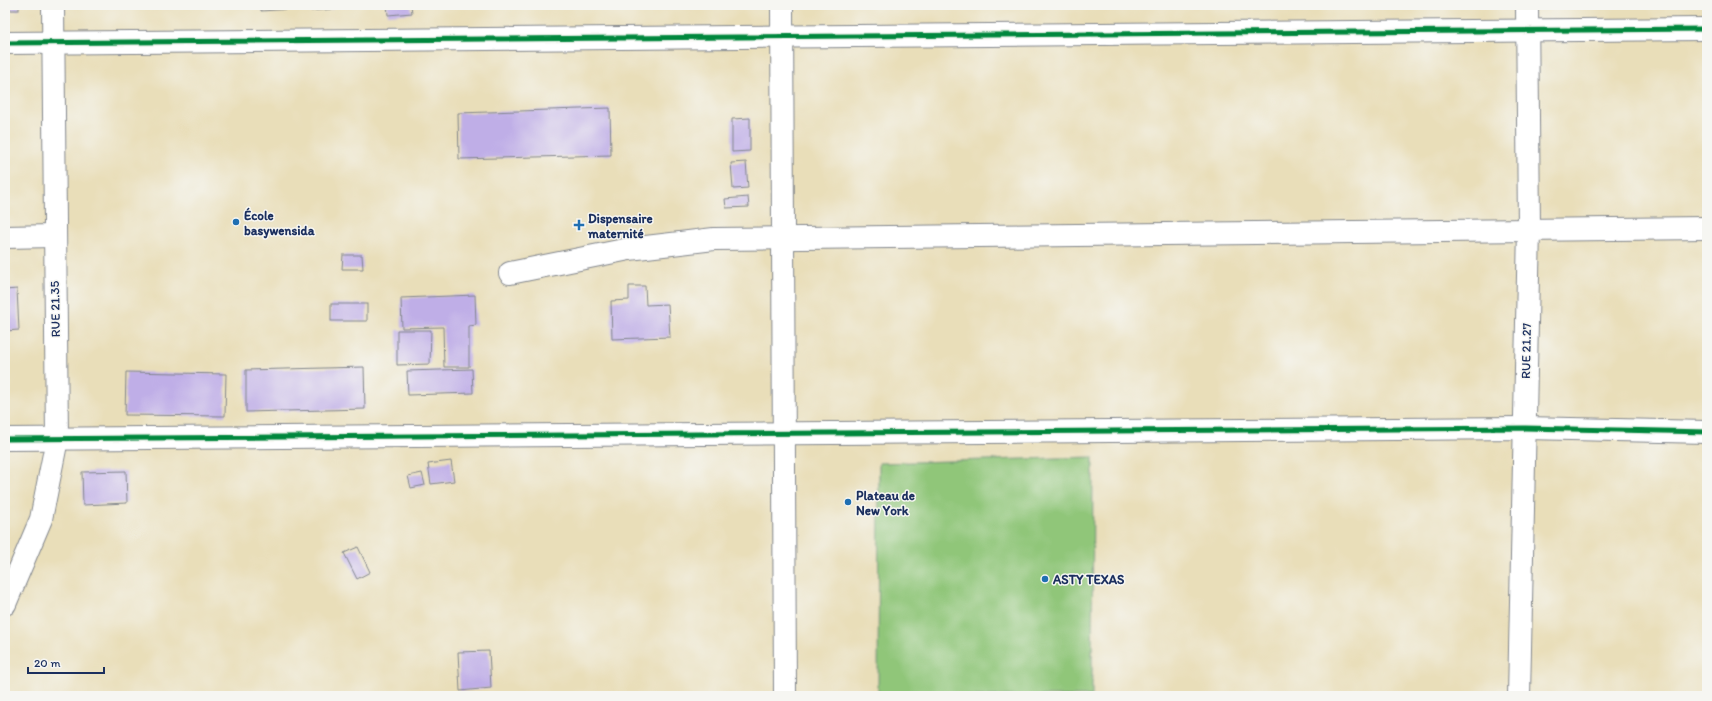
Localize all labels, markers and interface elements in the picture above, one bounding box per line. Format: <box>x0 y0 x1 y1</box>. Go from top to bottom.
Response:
place label: École basywensida <box>244 207 315 239</box>
place label: Dispensaire maternité <box>587 211 653 241</box>
marker: École basywensida <box>231 217 241 227</box>
marker: Dispensaire maternité <box>573 219 585 231</box>
street label: RUE 21.35 <box>47 280 63 337</box>
street label: RUE 21.27 <box>1518 322 1534 379</box>
place label: Plateau de New York <box>856 488 915 518</box>
marker: Plateau de New York <box>843 497 853 507</box>
place label: ASTY TEXAS <box>1052 572 1125 587</box>
marker: ASTY TEXAS <box>1040 574 1050 584</box>
scale bar <box>28 649 104 675</box>
text: 20 m <box>34 656 61 670</box>

